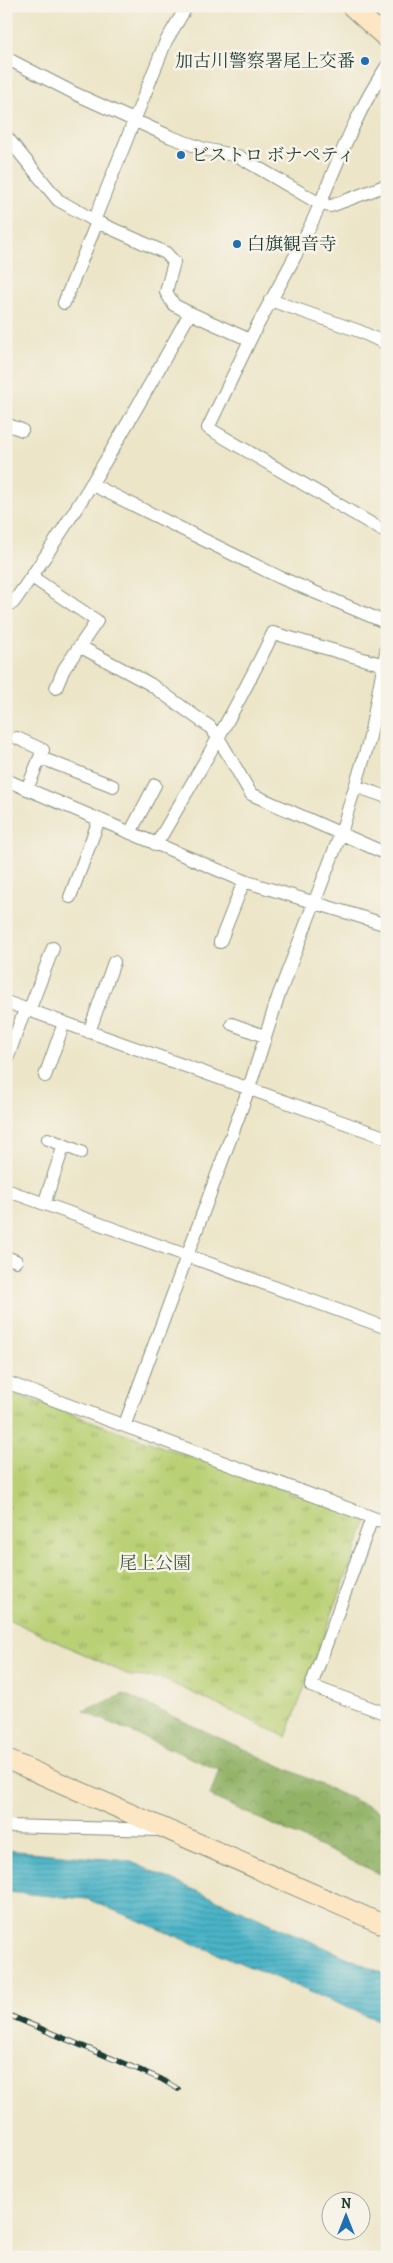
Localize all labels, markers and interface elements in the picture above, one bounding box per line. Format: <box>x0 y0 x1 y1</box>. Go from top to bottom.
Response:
place label: 加古川警察署尾上交番 <box>175 49 355 73</box>
marker: 加古川警察署尾上交番 <box>359 55 371 67</box>
place label: ビストロ ボナペティ <box>191 143 355 167</box>
marker: ビストロ ボナペティ <box>175 149 187 161</box>
place label: 白旗観音寺 <box>247 232 337 256</box>
marker: 白旗観音寺 <box>231 238 243 250</box>
park label: 尾上公園 <box>119 1551 191 1575</box>
north arrow <box>320 2190 370 2240</box>
text: N <box>341 2194 351 2213</box>

